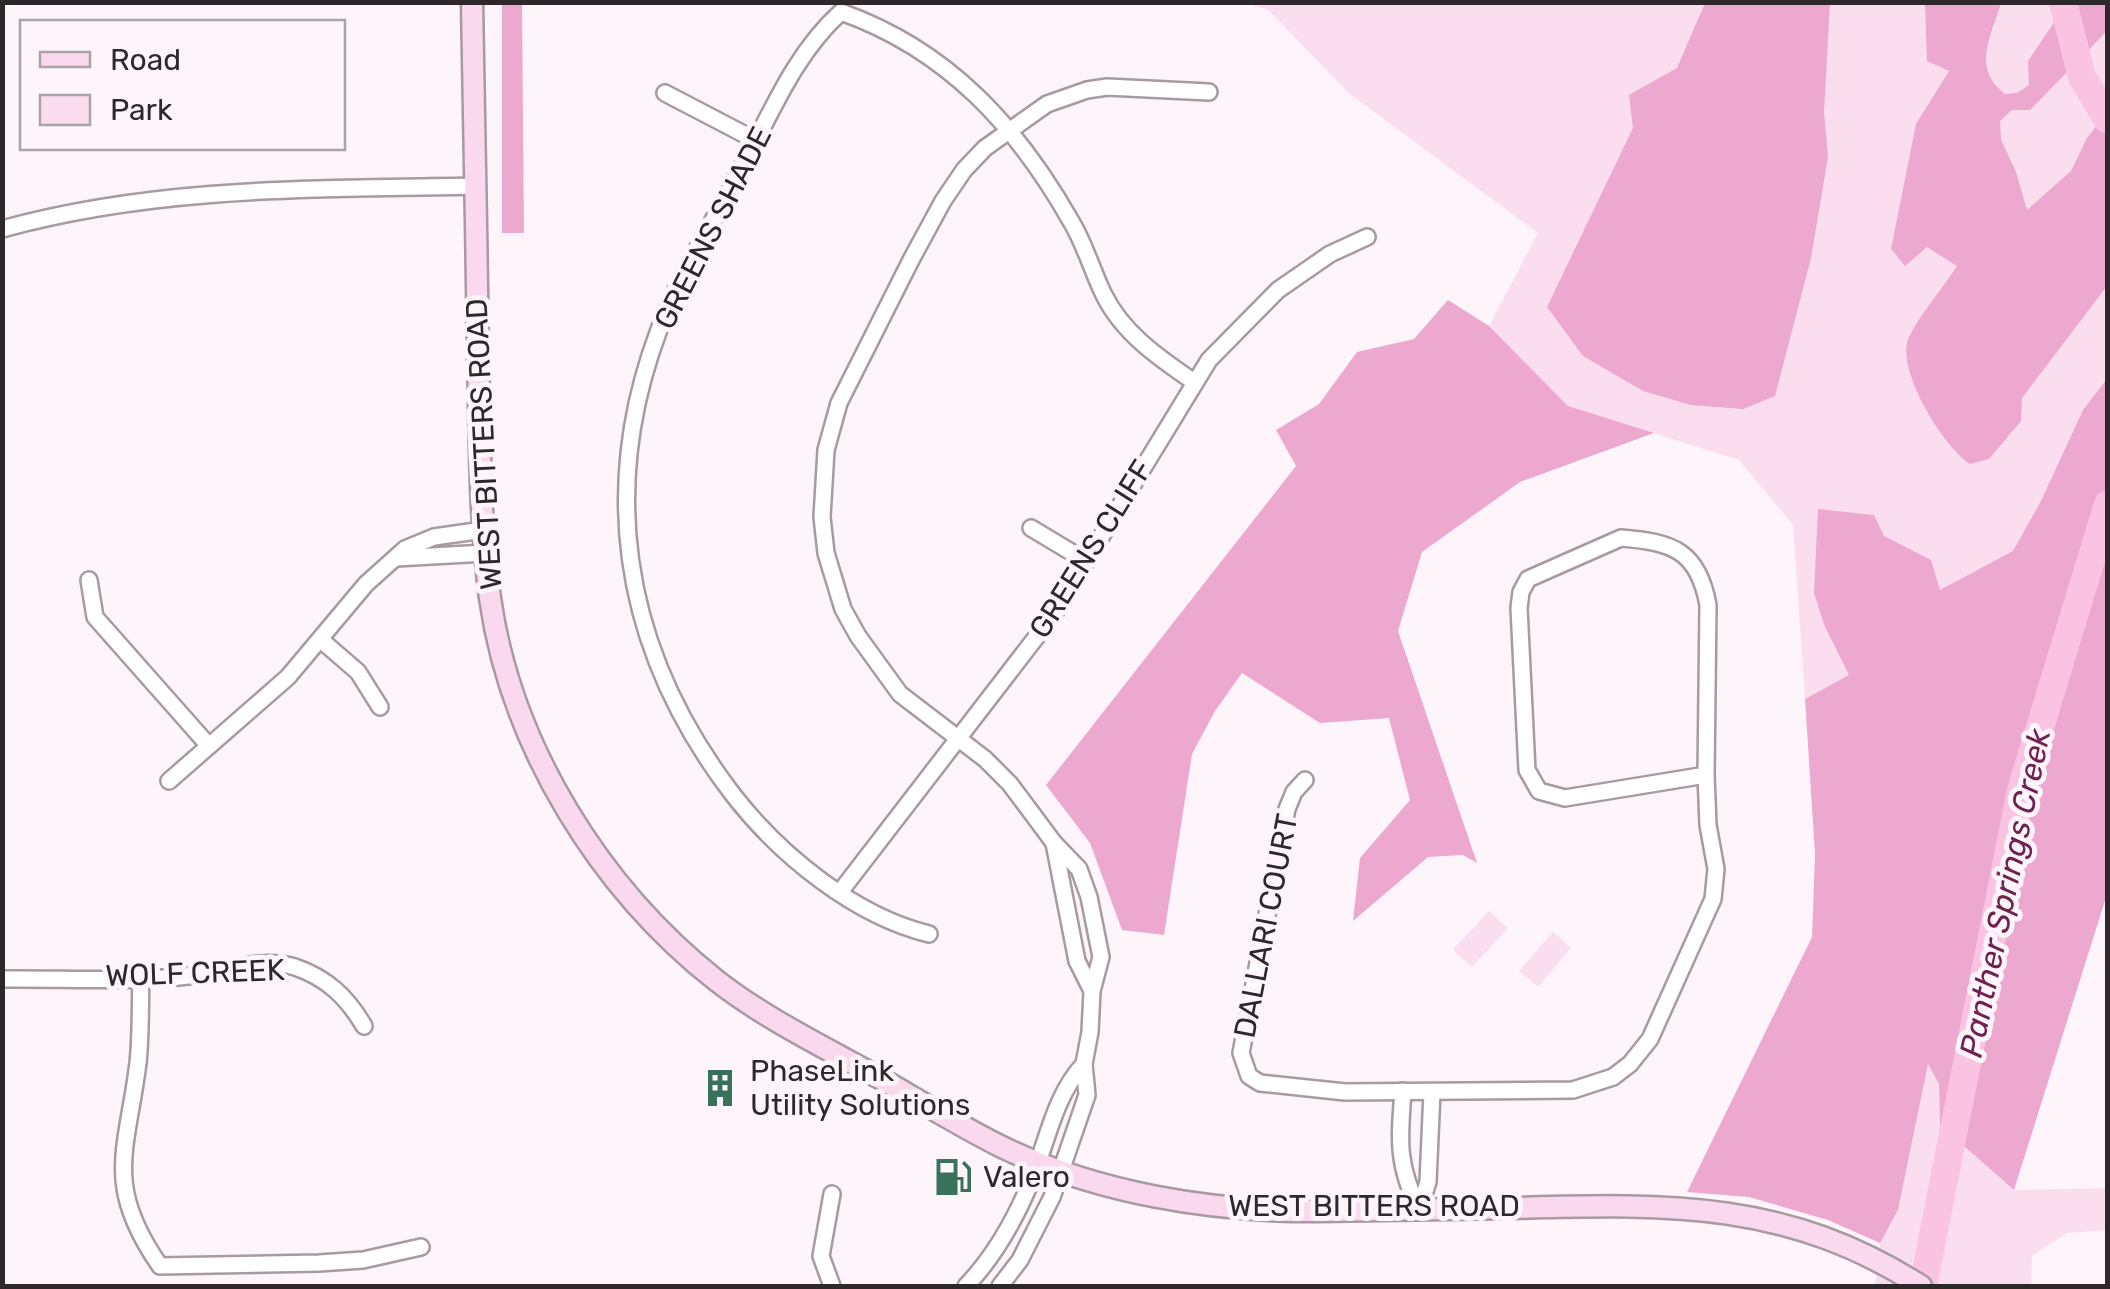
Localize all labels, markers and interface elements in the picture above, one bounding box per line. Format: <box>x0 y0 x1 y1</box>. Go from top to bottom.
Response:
legend <box>20 20 345 150</box>
text: Road <box>110 42 181 78</box>
text: Park <box>110 92 173 128</box>
street label: GREENS SHADE <box>646 121 780 335</box>
street label: WEST BITTERS ROAD <box>458 297 510 591</box>
street label: GREENS CLIFF <box>1022 453 1160 645</box>
water label: Panther Springs Creek <box>1952 725 2058 1061</box>
street label: DALLARI COURT <box>1227 811 1305 1041</box>
street label: WOLF CREEK <box>105 952 285 994</box>
place label: PhaseLink Utility Solutions <box>750 1053 970 1123</box>
building icon: PhaseLink Utility Solutions <box>699 1067 741 1109</box>
fuel station icon: Valero <box>932 1156 974 1198</box>
place label: Valero <box>983 1159 1070 1195</box>
street label: WEST BITTERS ROAD <box>1228 1188 1520 1224</box>

